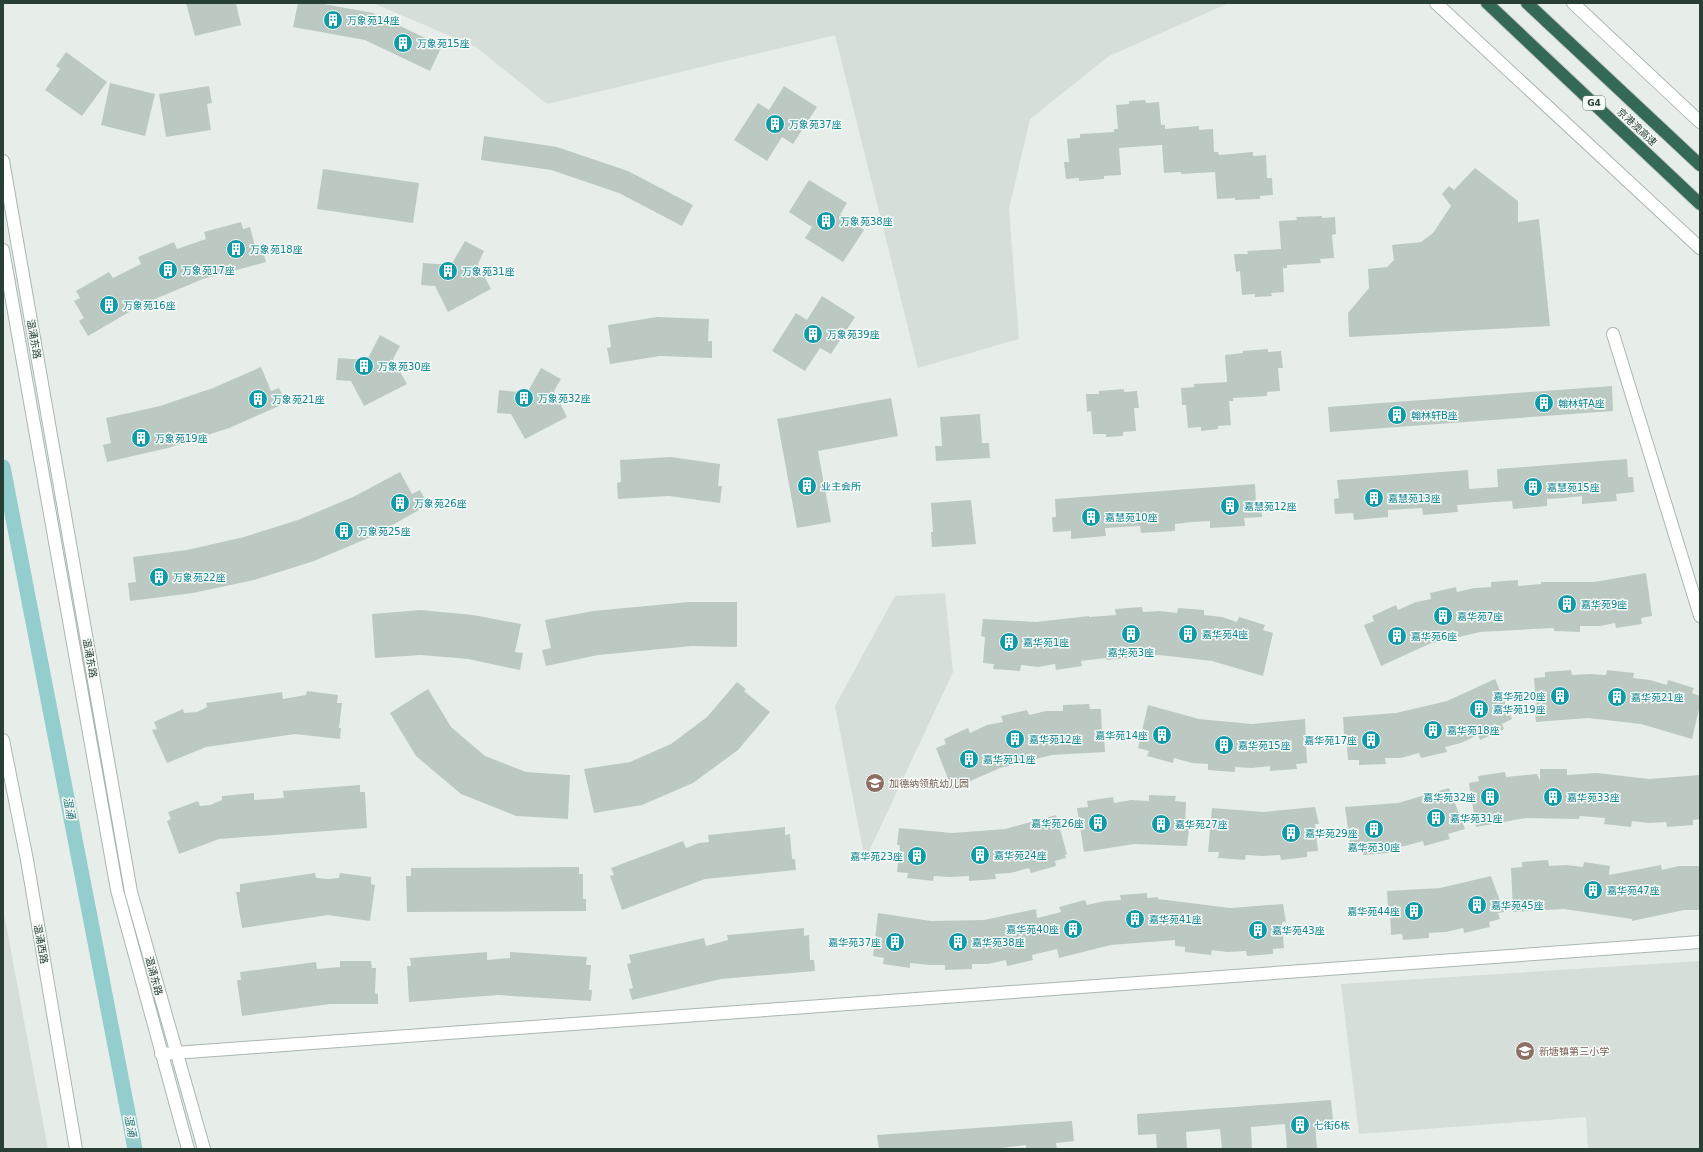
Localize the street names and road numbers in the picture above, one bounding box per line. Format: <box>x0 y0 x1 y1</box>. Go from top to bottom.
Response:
road number: G4 <box>1583 96 1605 110</box>
street label: 京港澳高速 <box>1615 106 1659 148</box>
street label: 温涌东路 <box>25 318 43 360</box>
street label: 温涌东路 <box>81 637 99 679</box>
street label: 温涌西路 <box>32 923 50 965</box>
street label: 温涌东路 <box>144 955 164 997</box>

